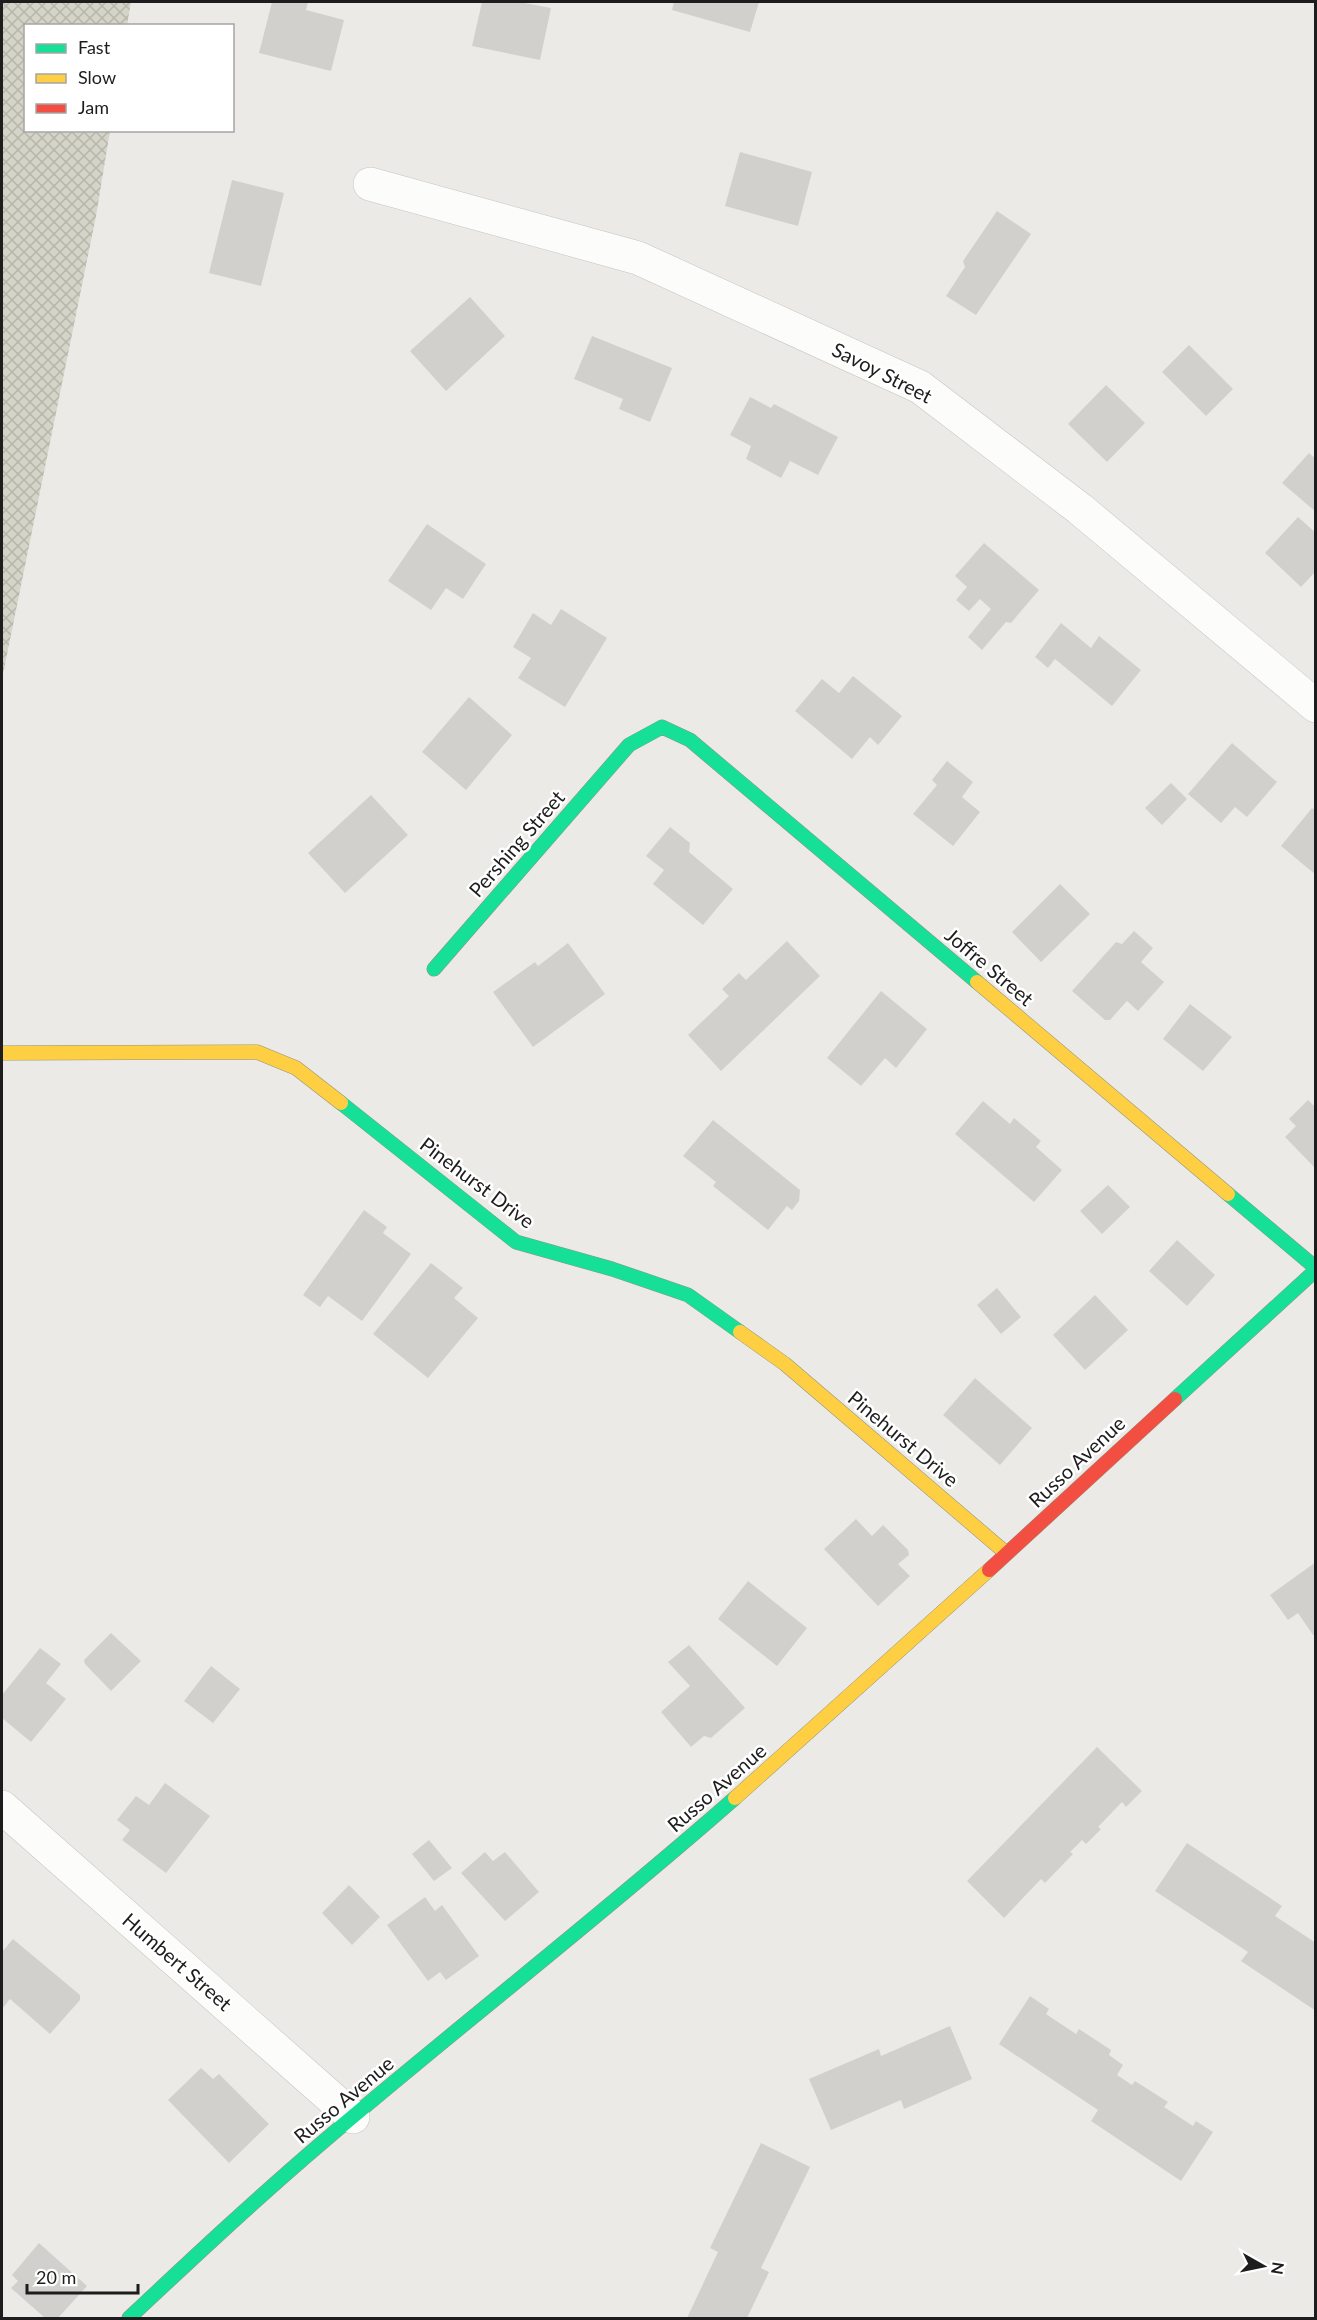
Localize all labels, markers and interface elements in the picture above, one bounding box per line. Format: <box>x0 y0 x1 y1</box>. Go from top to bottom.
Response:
legend <box>24 24 234 132</box>
text: Fast <box>78 36 111 58</box>
text: Slow <box>78 66 116 88</box>
text: Jam <box>78 96 109 118</box>
street label: Savoy Street <box>828 337 937 408</box>
street label: Pershing Street <box>463 785 569 901</box>
street label: Joffre Street <box>941 922 1039 1010</box>
street label: Pinehurst Drive <box>416 1132 539 1233</box>
street label: Pinehurst Drive <box>844 1385 964 1491</box>
street label: Russo Avenue <box>1023 1411 1129 1512</box>
street label: Russo Avenue <box>662 1738 770 1837</box>
street label: Humbert Street <box>118 1907 237 2015</box>
street label: Russo Avenue <box>289 2051 398 2148</box>
north arrow <box>1233 2236 1293 2296</box>
scale bar <box>27 2257 138 2295</box>
text: N <box>1268 2261 1289 2276</box>
text: 20 m <box>36 2266 76 2288</box>

